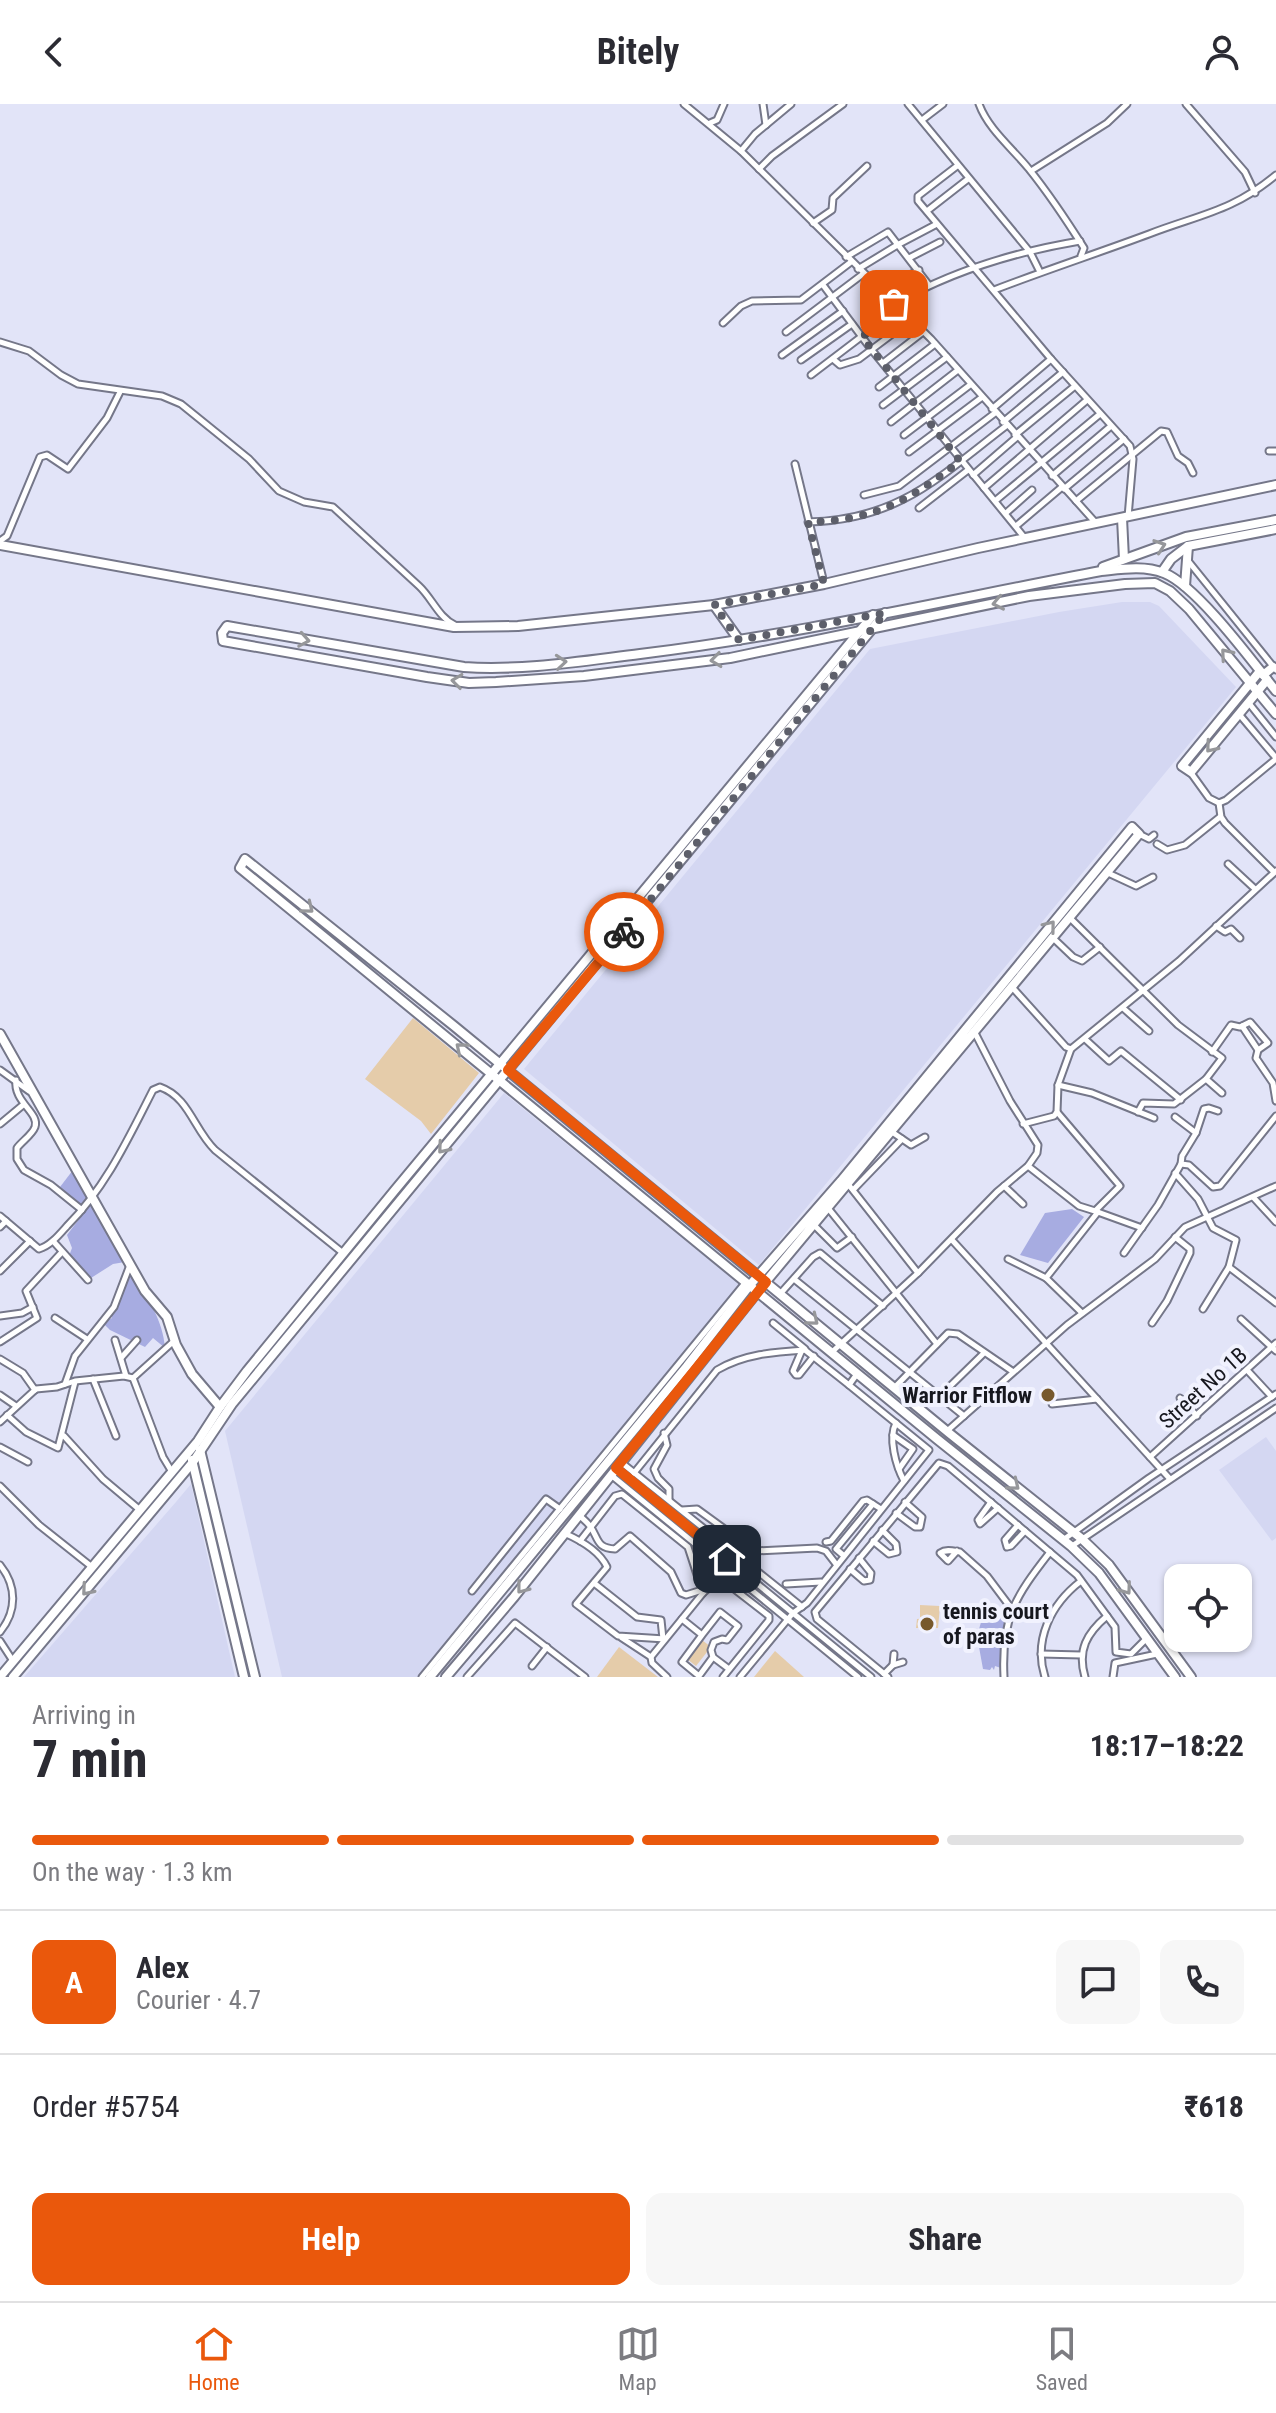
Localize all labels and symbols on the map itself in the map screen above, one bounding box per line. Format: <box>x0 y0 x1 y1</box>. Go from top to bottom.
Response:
pin <box>860 270 928 338</box>
one-way arrow <box>1152 540 1166 556</box>
one-way arrow <box>992 594 1005 611</box>
one-way arrow <box>297 630 310 647</box>
one-way arrow <box>1221 649 1236 663</box>
one-way arrow <box>709 651 722 668</box>
one-way arrow <box>555 654 568 671</box>
one-way arrow <box>450 673 464 690</box>
one-way arrow <box>1206 738 1221 753</box>
courier <box>584 892 664 972</box>
one-way arrow <box>299 898 313 913</box>
one-way arrow <box>1040 921 1055 935</box>
one-way arrow <box>456 1043 470 1058</box>
one-way arrow <box>439 1139 453 1154</box>
one-way arrow <box>803 1311 818 1325</box>
street label: Street No 1B <box>1154 1342 1252 1434</box>
place label: Warrior Fitflow <box>902 1383 1032 1408</box>
marker: Warrior Fitflow <box>1039 1386 1057 1404</box>
one-way arrow <box>1005 1475 1019 1490</box>
pin <box>693 1525 761 1593</box>
one-way arrow <box>517 1579 532 1593</box>
one-way arrow <box>82 1581 97 1595</box>
one-way arrow <box>1116 1581 1131 1595</box>
place label: tennis court of paras <box>943 1599 1049 1649</box>
marker: tennis court of paras <box>918 1615 936 1633</box>

